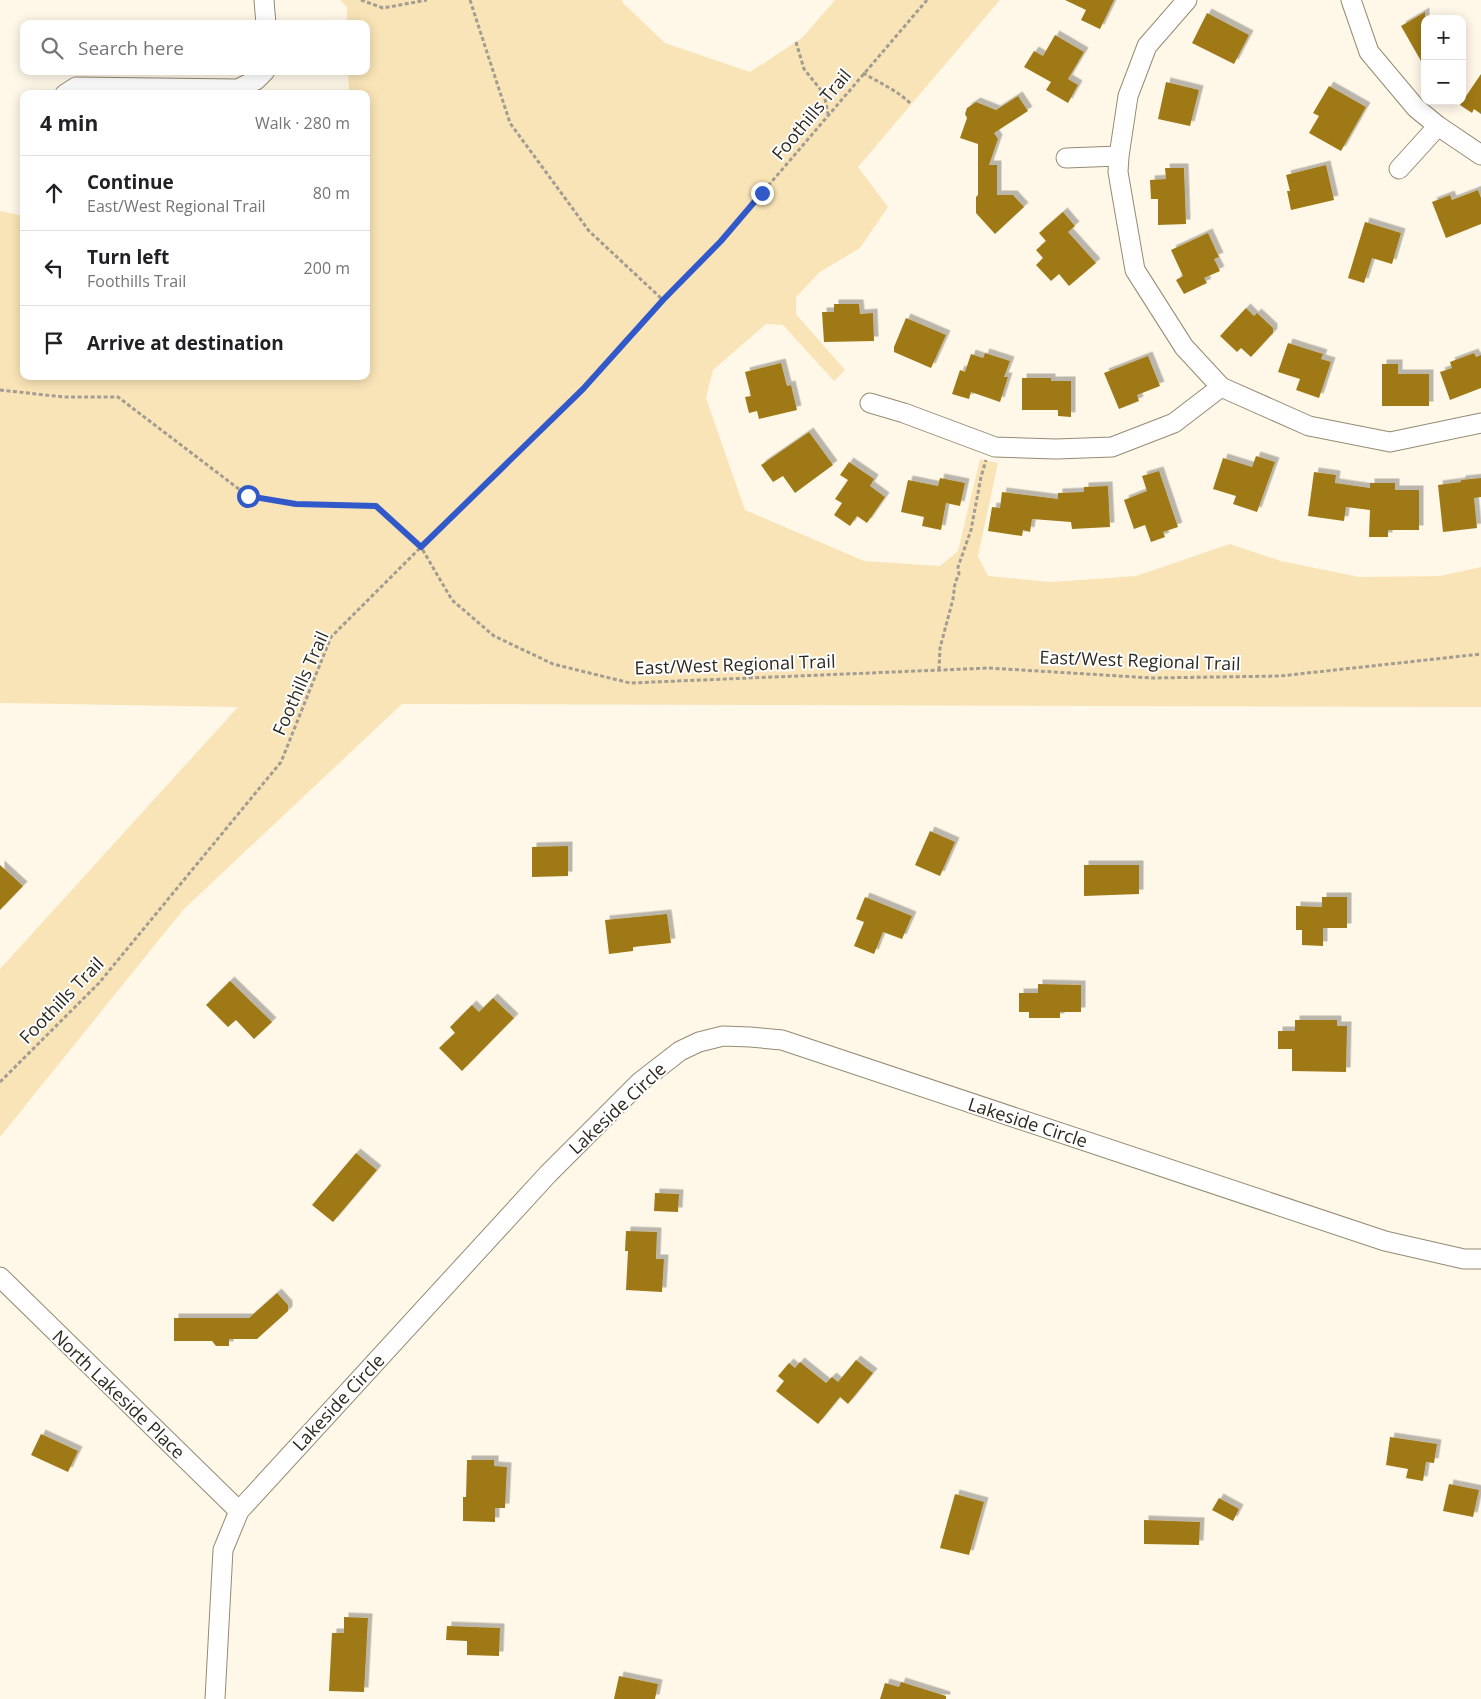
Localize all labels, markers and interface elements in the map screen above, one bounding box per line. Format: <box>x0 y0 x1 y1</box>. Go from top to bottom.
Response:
map controls <box>1421 15 1466 105</box>
button: + <box>1421 15 1466 60</box>
search box <box>20 20 370 75</box>
icon: search <box>38 34 66 62</box>
text: Search here <box>78 35 184 61</box>
button: − <box>1421 60 1466 105</box>
street label: Foothills Trail <box>766 64 856 164</box>
text: 4 min <box>40 109 98 137</box>
text: Walk · 280 m <box>255 112 350 134</box>
text: Continue <box>87 169 174 195</box>
icon: ahead <box>40 179 68 207</box>
text: 80 m <box>313 182 350 204</box>
route end <box>751 182 774 205</box>
text: East/West Regional Trail <box>87 195 266 217</box>
text: Turn left <box>87 244 169 270</box>
icon: left <box>40 254 68 282</box>
text: 200 m <box>304 257 350 279</box>
text: Foothills Trail <box>87 270 186 292</box>
icon: arrive <box>40 329 68 357</box>
text: Arrive at destination <box>87 330 284 356</box>
route start <box>237 485 260 508</box>
street label: Foothills Trail <box>266 627 334 739</box>
street label: East/West Regional Trail <box>1039 645 1241 675</box>
street label: East/West Regional Trail <box>634 649 836 679</box>
street label: Foothills Trail <box>14 952 108 1048</box>
street label: Lakeside Circle <box>563 1057 671 1159</box>
street label: Lakeside Circle <box>965 1091 1091 1153</box>
street label: North Lakeside Place <box>47 1324 191 1464</box>
street label: Lakeside Circle <box>287 1348 389 1456</box>

